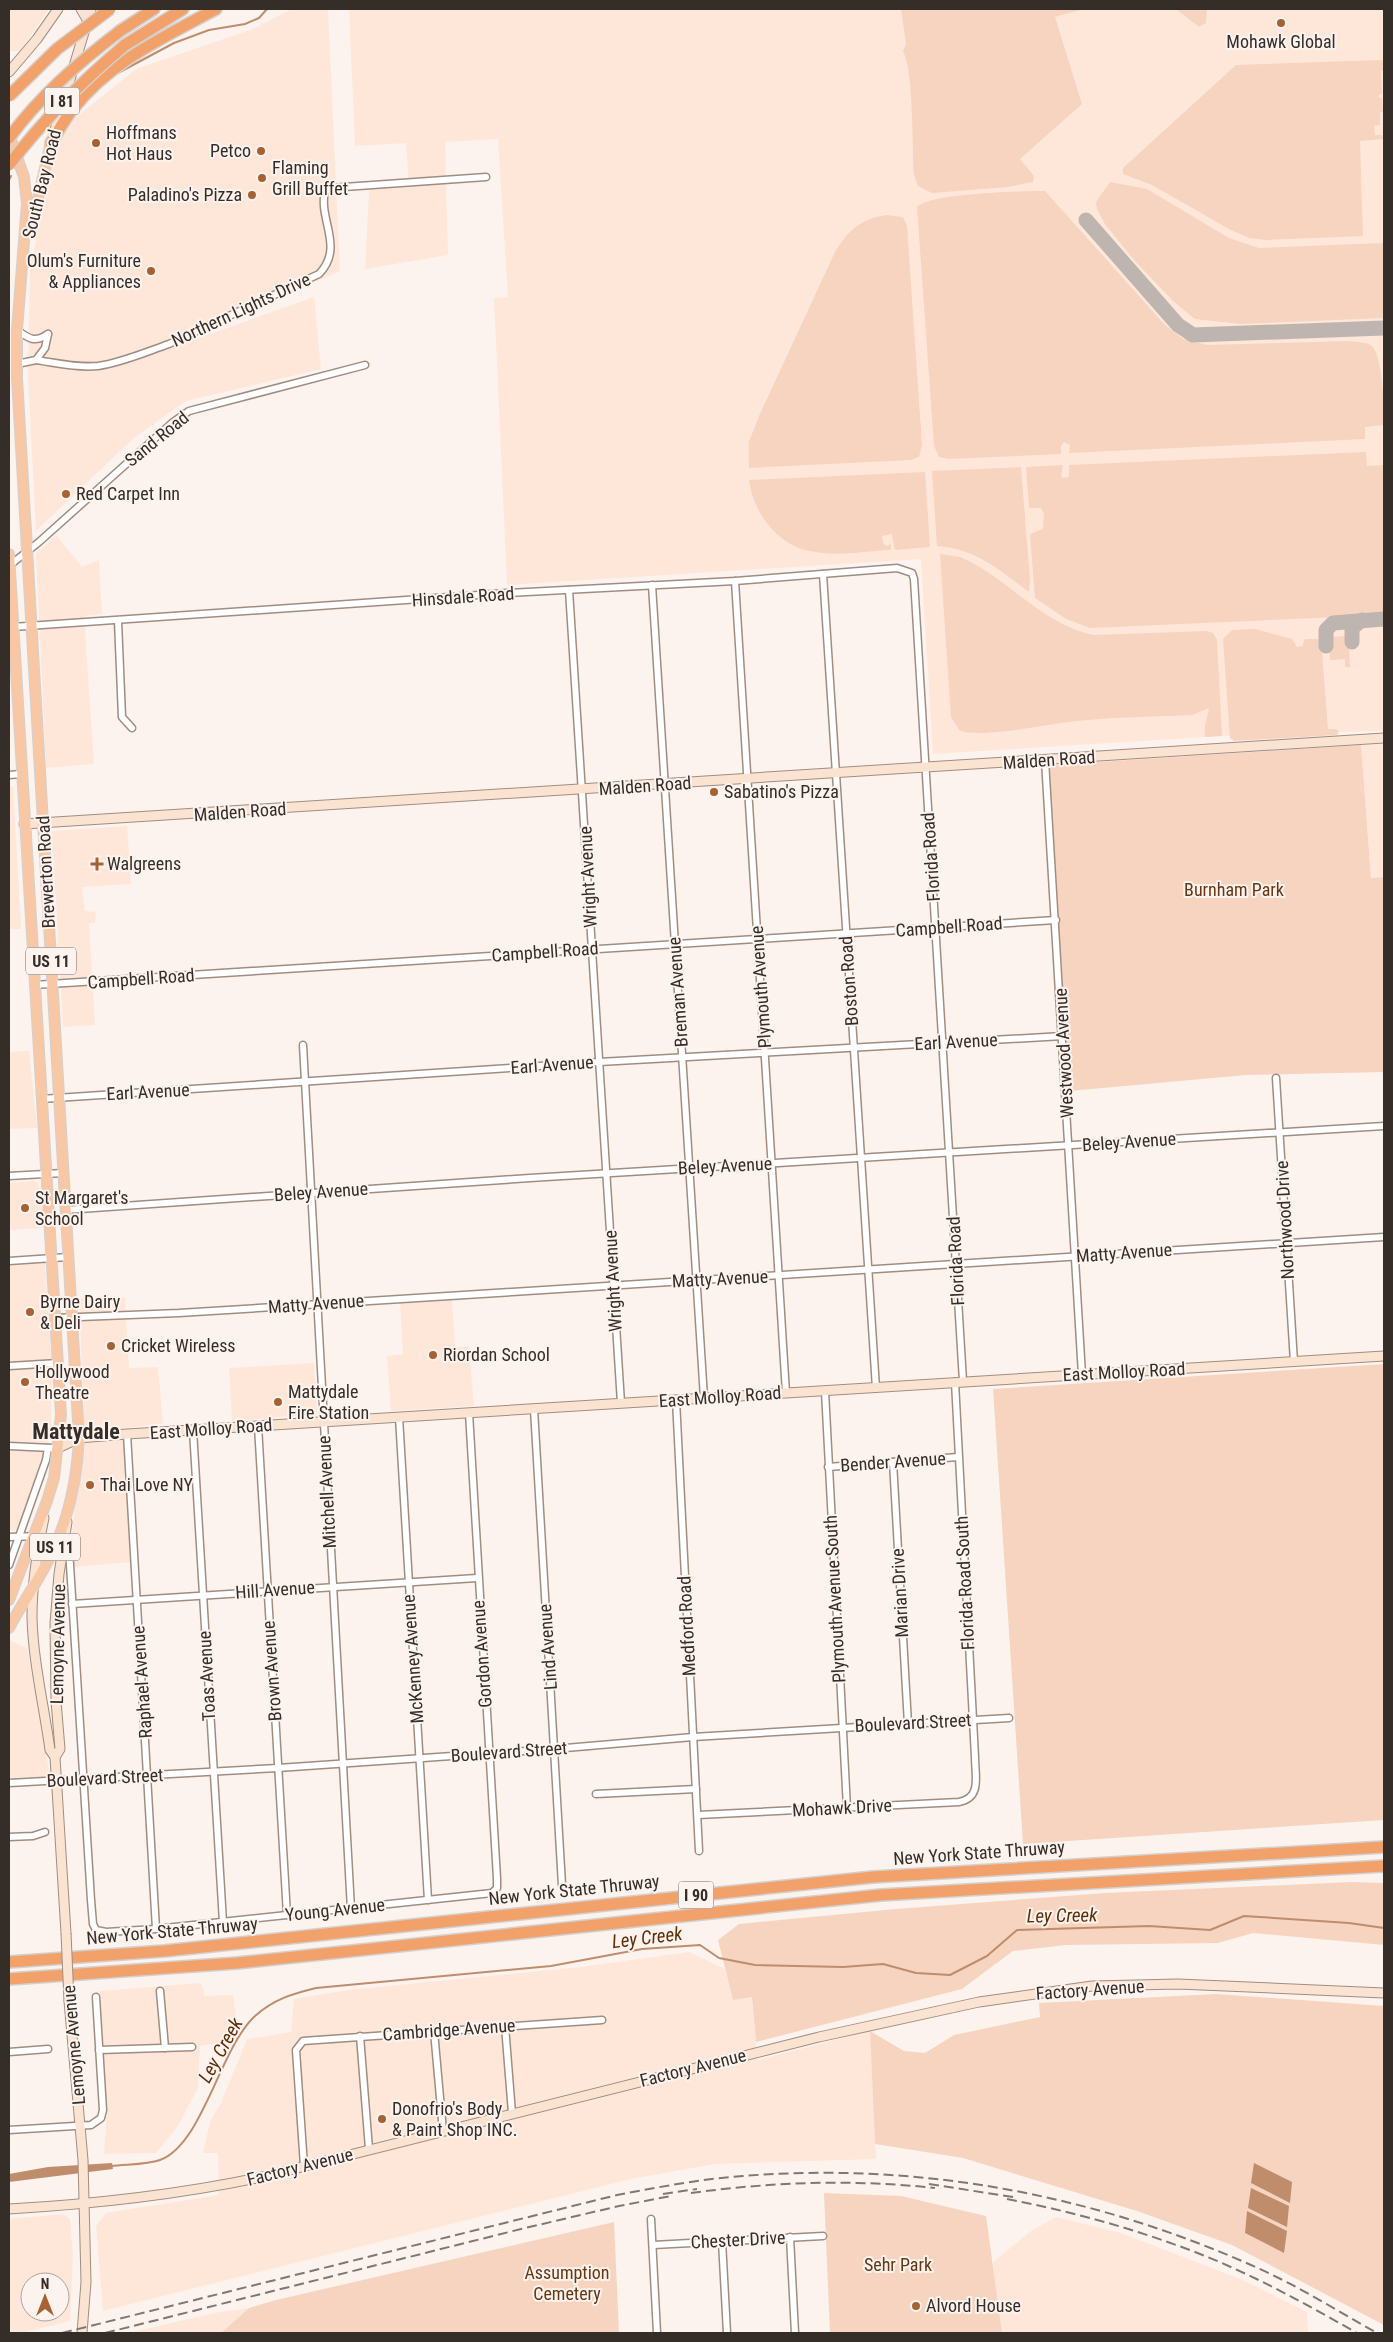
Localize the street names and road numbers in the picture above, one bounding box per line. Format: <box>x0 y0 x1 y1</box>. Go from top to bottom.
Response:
road number: I 81 <box>44 88 80 114</box>
street label: South Bay Road <box>18 127 65 240</box>
street label: Northern Lights Drive <box>168 268 314 351</box>
street label: Sand Road <box>121 407 193 471</box>
street label: Hinsdale Road <box>411 582 515 611</box>
street label: Malden Road <box>1002 746 1096 773</box>
street label: Malden Road <box>598 772 692 799</box>
street label: Malden Road <box>193 798 287 825</box>
street label: Florida Road <box>917 812 944 902</box>
street label: Brewerton Road <box>32 815 59 929</box>
street label: Wright Avenue <box>574 826 601 929</box>
street label: Campbell Road <box>895 912 1003 941</box>
street label: Plymouth Avenue <box>746 925 775 1049</box>
street label: Boston Road <box>835 935 862 1027</box>
street label: Breman Avenue <box>663 936 692 1048</box>
street label: Campbell Road <box>491 937 599 966</box>
road number: US 11 <box>26 948 76 974</box>
street label: Campbell Road <box>87 964 195 993</box>
street label: Westwood Avenue <box>1050 988 1077 1119</box>
street label: Earl Avenue <box>914 1029 998 1054</box>
street label: Earl Avenue <box>510 1051 594 1078</box>
street label: Earl Avenue <box>106 1079 190 1104</box>
street label: Beley Avenue <box>1081 1128 1177 1155</box>
street label: Beley Avenue <box>677 1153 773 1178</box>
street label: Northwood Drive <box>1271 1160 1298 1280</box>
street label: Beley Avenue <box>273 1178 369 1205</box>
street label: Florida Road <box>943 1216 968 1306</box>
street label: Wright Avenue <box>599 1230 626 1333</box>
street label: Matty Avenue <box>1075 1239 1173 1266</box>
street label: Matty Avenue <box>671 1265 769 1292</box>
street label: Matty Avenue <box>267 1290 365 1317</box>
street label: East Molloy Road <box>1062 1358 1186 1385</box>
street label: East Molloy Road <box>658 1382 782 1411</box>
street label: East Molloy Road <box>149 1414 273 1443</box>
street label: Mitchell Avenue <box>313 1435 340 1549</box>
street label: Bender Avenue <box>839 1447 946 1476</box>
street label: Plymouth Avenue South <box>820 1515 849 1684</box>
street label: Florida Road South <box>950 1515 979 1651</box>
road number: US 11 <box>30 1534 80 1560</box>
street label: Marian Drive <box>887 1548 912 1638</box>
street label: Medford Road <box>673 1575 700 1677</box>
street label: Hill Avenue <box>235 1576 315 1603</box>
street label: Lemoyne Avenue <box>46 1584 69 1704</box>
street label: McKenney Avenue <box>398 1594 427 1724</box>
street label: Gordon Avenue <box>467 1600 496 1708</box>
street label: Lind Avenue <box>534 1603 561 1691</box>
street label: Brown Avenue <box>258 1620 285 1722</box>
street label: Raphael Avenue <box>127 1625 156 1739</box>
street label: Toas Avenue <box>194 1630 219 1722</box>
street label: Boulevard Street <box>854 1709 972 1736</box>
street label: Boulevard Street <box>450 1737 568 1766</box>
street label: Boulevard Street <box>46 1764 164 1791</box>
street label: Mohawk Drive <box>792 1794 892 1821</box>
street label: New York State Thruway <box>893 1836 1066 1869</box>
street label: New York State Thruway <box>487 1870 661 1909</box>
road number: I 90 <box>678 1882 714 1908</box>
street label: Young Avenue <box>284 1894 386 1925</box>
street label: New York State Thruway <box>85 1913 259 1948</box>
street label: Factory Avenue <box>1035 1975 1145 2004</box>
street label: Lemoyne Avenue <box>58 1984 89 2106</box>
street label: Cambridge Avenue <box>382 2014 516 2045</box>
street label: Factory Avenue <box>638 2044 748 2091</box>
street label: Factory Avenue <box>245 2143 355 2190</box>
street label: Chester Drive <box>690 2227 786 2252</box>

